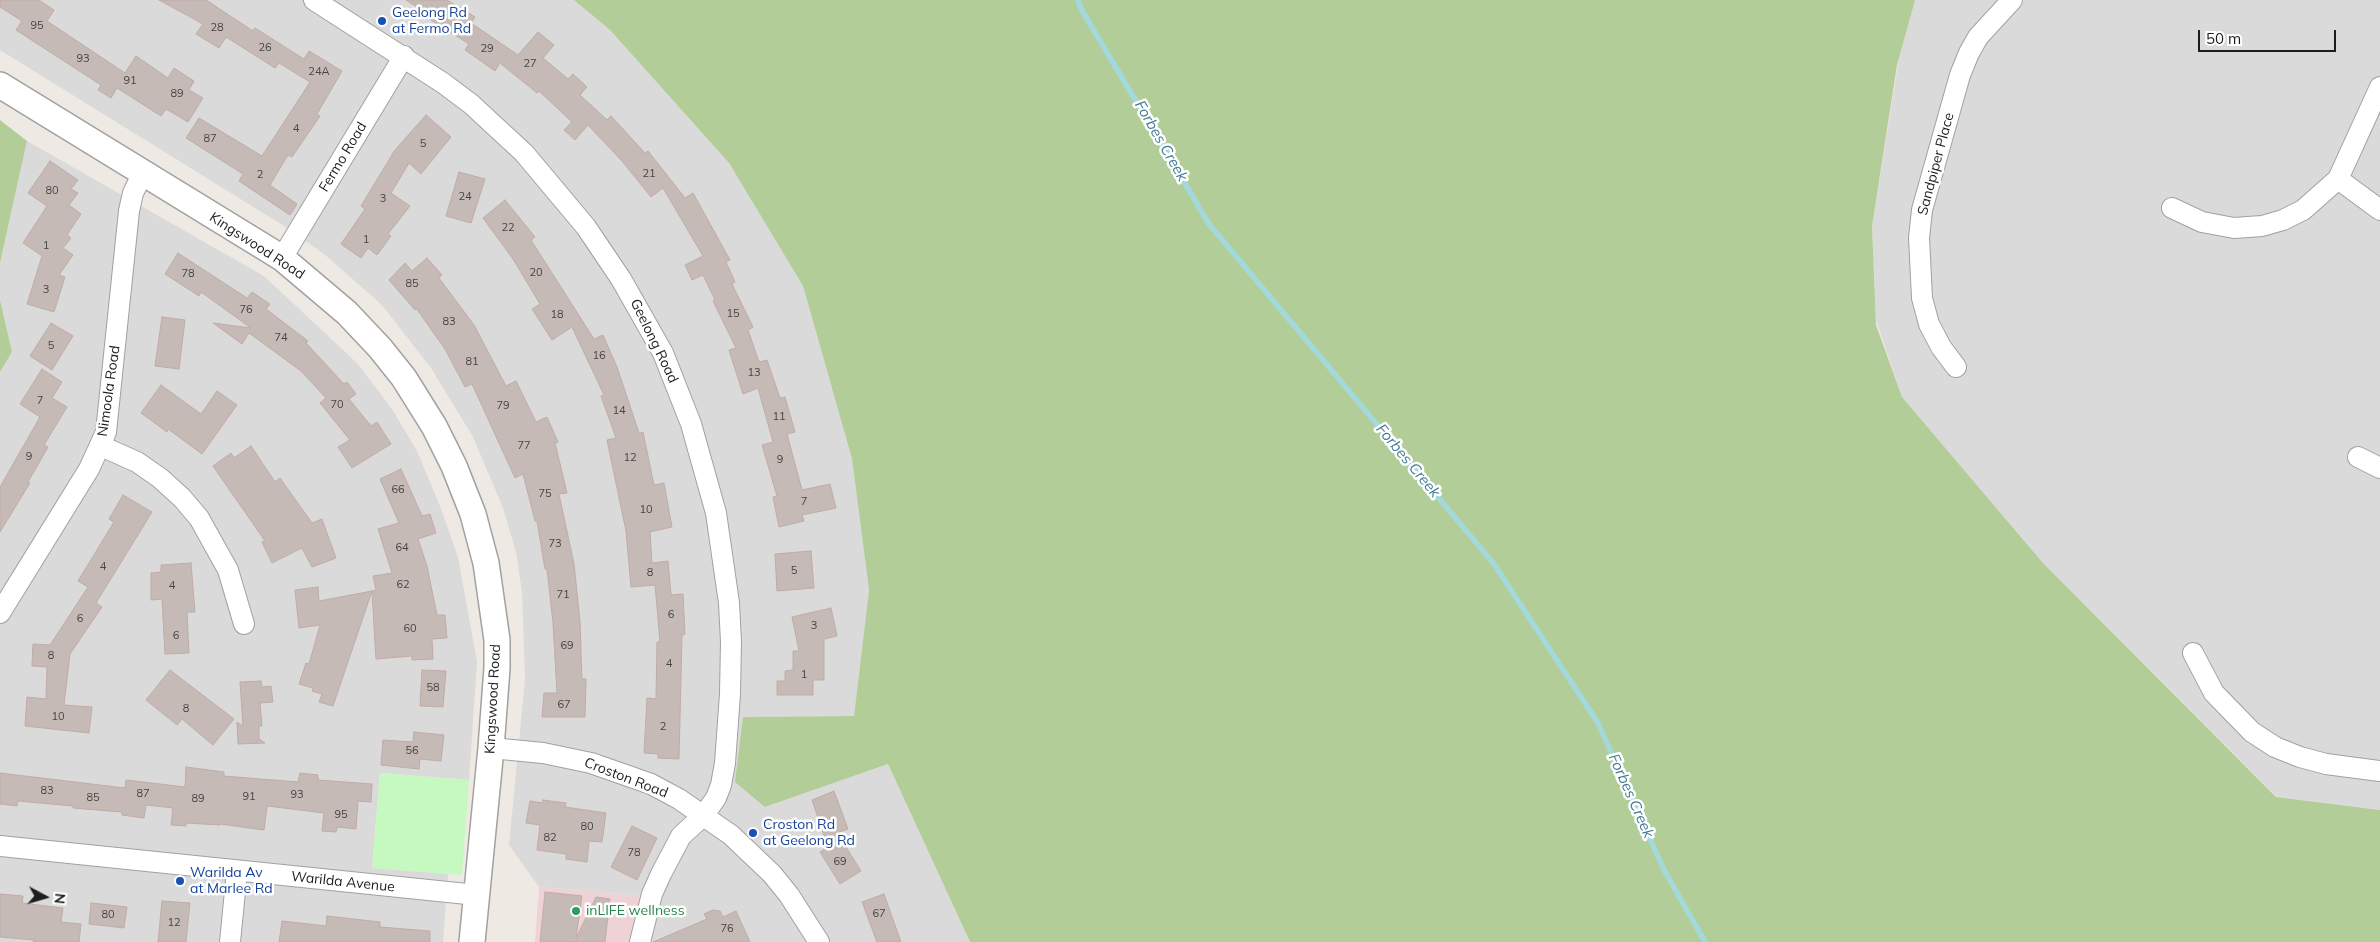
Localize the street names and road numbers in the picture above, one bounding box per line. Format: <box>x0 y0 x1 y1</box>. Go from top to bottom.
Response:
street label: Sandpiper Place <box>1914 111 1958 217</box>
street label: Fermo Road <box>316 119 370 195</box>
street label: Kingswood Road <box>206 209 308 283</box>
street label: Geelong Road <box>626 296 682 386</box>
street label: Nimoola Road <box>94 344 124 438</box>
street label: Kingswood Road <box>482 644 504 754</box>
street label: Croston Road <box>582 754 670 802</box>
street label: Warilda Avenue <box>290 868 396 896</box>

